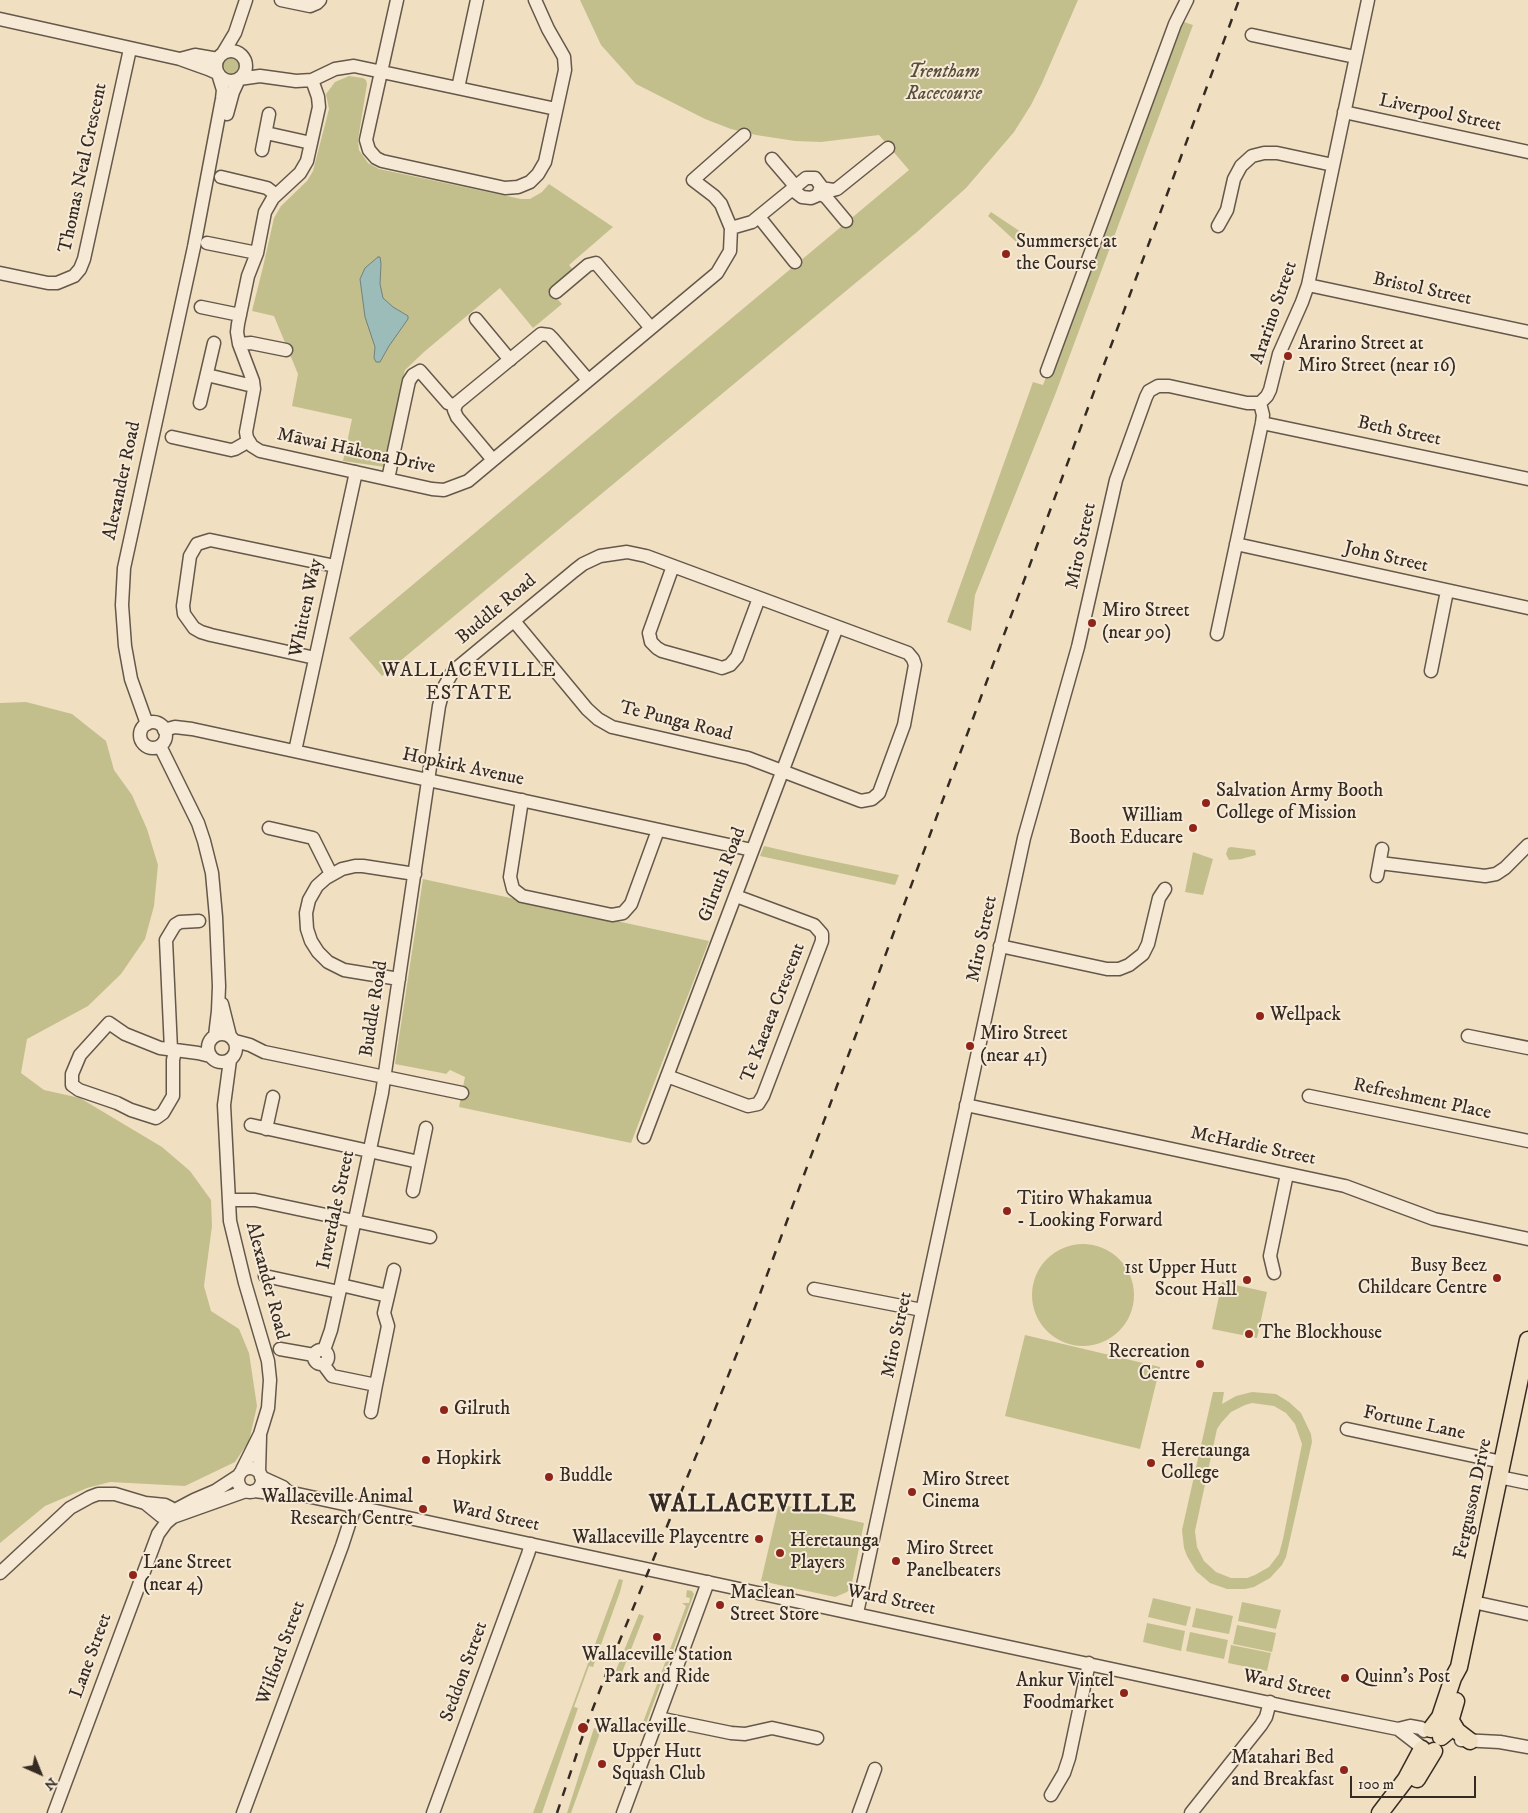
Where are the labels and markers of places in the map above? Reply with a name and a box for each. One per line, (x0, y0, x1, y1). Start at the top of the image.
place label: Summerset at the Course (1016, 232, 1117, 276)
marker: Summerset at the Course (1000, 248, 1012, 260)
place label: Ararino Street at Miro Street (near 16) (1298, 334, 1456, 378)
marker: Ararino Street at Miro Street (near 16) (1282, 350, 1294, 362)
place label: Miro Street (near 90) (1102, 601, 1190, 645)
marker: Miro Street (near 90) (1086, 617, 1098, 629)
place label: Salvation Army Booth College of Mission (1216, 781, 1383, 825)
marker: Salvation Army Booth College of Mission (1200, 797, 1212, 809)
place label: William Booth Educare (1069, 806, 1183, 850)
marker: William Booth Educare (1187, 822, 1199, 834)
place label: Wellpack (1270, 1005, 1341, 1027)
marker: Wellpack (1254, 1010, 1266, 1022)
place label: Miro Street (near 41) (980, 1024, 1068, 1068)
marker: Miro Street (near 41) (964, 1040, 976, 1052)
place label: Titiro Whakamua - Looking Forward (1017, 1189, 1163, 1233)
marker: Titiro Whakamua - Looking Forward (1001, 1205, 1013, 1217)
place label: Busy Beez Childcare Centre (1358, 1256, 1487, 1300)
place label: 1st Upper Hutt Scout Hall (1124, 1258, 1237, 1302)
marker: Busy Beez Childcare Centre (1491, 1272, 1503, 1284)
marker: 1st Upper Hutt Scout Hall (1241, 1274, 1253, 1286)
place label: The Blockhouse (1259, 1323, 1382, 1345)
marker: The Blockhouse (1243, 1328, 1255, 1340)
place label: Recreation Centre (1108, 1342, 1190, 1386)
marker: Recreation Centre (1194, 1358, 1206, 1370)
place label: Gilruth (454, 1399, 510, 1421)
marker: Gilruth (438, 1404, 450, 1416)
place label: Heretaunga College (1161, 1441, 1250, 1485)
place label: Hopkirk (436, 1449, 501, 1471)
marker: Hopkirk (420, 1454, 432, 1466)
marker: Heretaunga College (1145, 1457, 1157, 1469)
place label: Buddle (559, 1466, 613, 1488)
place label: Miro Street Cinema (922, 1470, 1010, 1514)
marker: Buddle (543, 1471, 555, 1483)
marker: Miro Street Cinema (906, 1486, 918, 1498)
place label: Wallaceville Animal Research Centre (262, 1487, 413, 1531)
marker: Wallaceville Animal Research Centre (417, 1503, 429, 1515)
place label: Wallaceville Playcentre (572, 1528, 749, 1550)
place label: Heretaunga Players (790, 1531, 879, 1575)
marker: Wallaceville Playcentre (753, 1533, 765, 1545)
place label: Miro Street Panelbeaters (906, 1539, 1001, 1583)
marker: Heretaunga Players (774, 1547, 786, 1559)
place label: Lane Street (near 4) (143, 1553, 232, 1597)
marker: Miro Street Panelbeaters (890, 1555, 902, 1567)
marker: Lane Street (near 4) (127, 1569, 139, 1581)
place label: Maclean Street Store (730, 1583, 819, 1627)
marker: Maclean Street Store (714, 1599, 726, 1611)
marker: Wallaceville Station Park and Ride (651, 1631, 663, 1643)
place label: Wallaceville Station Park and Ride (582, 1645, 732, 1689)
place label: Quinn's Post (1355, 1667, 1450, 1689)
place label: Ankur Vintel Foodmarket (1016, 1671, 1114, 1715)
marker: Quinn's Post (1339, 1672, 1351, 1684)
marker: Ankur Vintel Foodmarket (1118, 1687, 1130, 1699)
place label: Wallaceville (594, 1717, 686, 1739)
marker: Wallaceville (576, 1721, 590, 1735)
place label: Upper Hutt Squash Club (612, 1742, 705, 1786)
place label: Matahari Bed and Breakfast (1231, 1748, 1334, 1792)
marker: Upper Hutt Squash Club (596, 1758, 608, 1770)
marker: Matahari Bed and Breakfast (1338, 1764, 1350, 1776)

